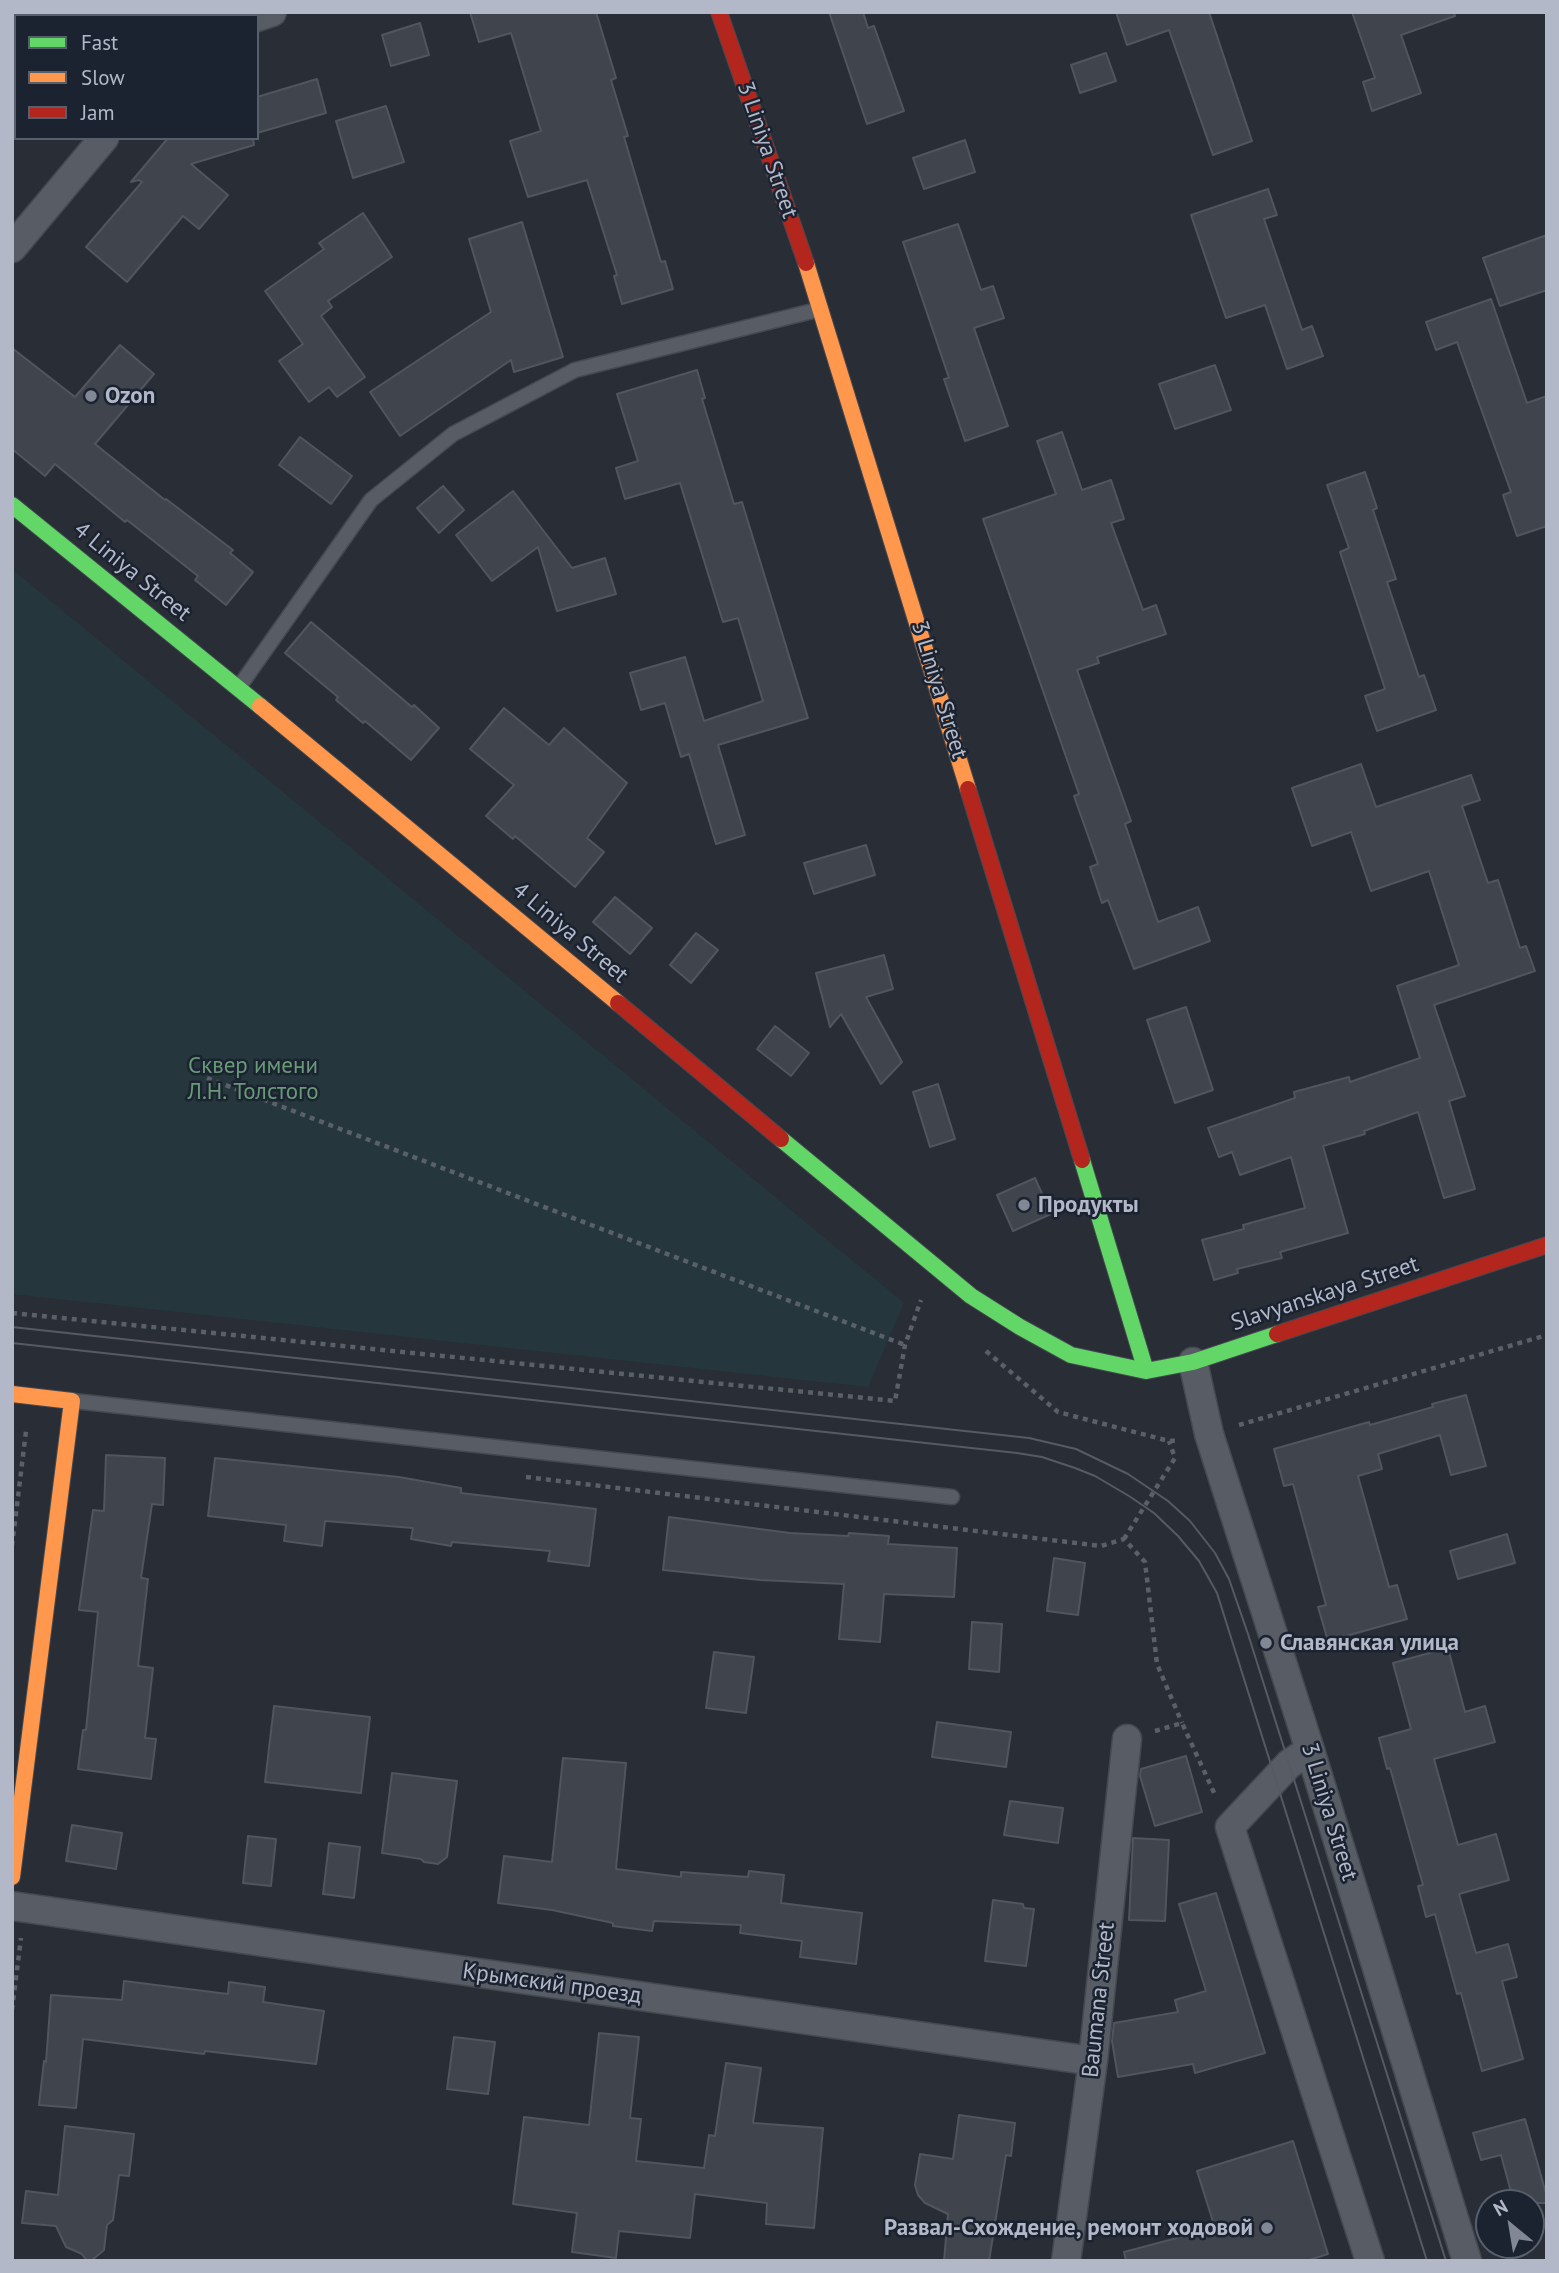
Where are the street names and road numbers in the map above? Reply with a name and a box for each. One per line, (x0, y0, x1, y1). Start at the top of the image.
street label: 3 Liniya Street (731, 78, 803, 222)
street label: 4 Liniya Street (68, 516, 196, 628)
street label: 3 Liniya Street (905, 618, 973, 762)
street label: 4 Liniya Street (507, 877, 633, 989)
street label: Slavyanskaya Street (1228, 1251, 1422, 1337)
street label: 3 Liniya Street (1295, 1740, 1363, 1884)
street label: Baumana Street (1077, 1921, 1121, 2079)
street label: Крымский проезд (461, 1958, 643, 2010)

